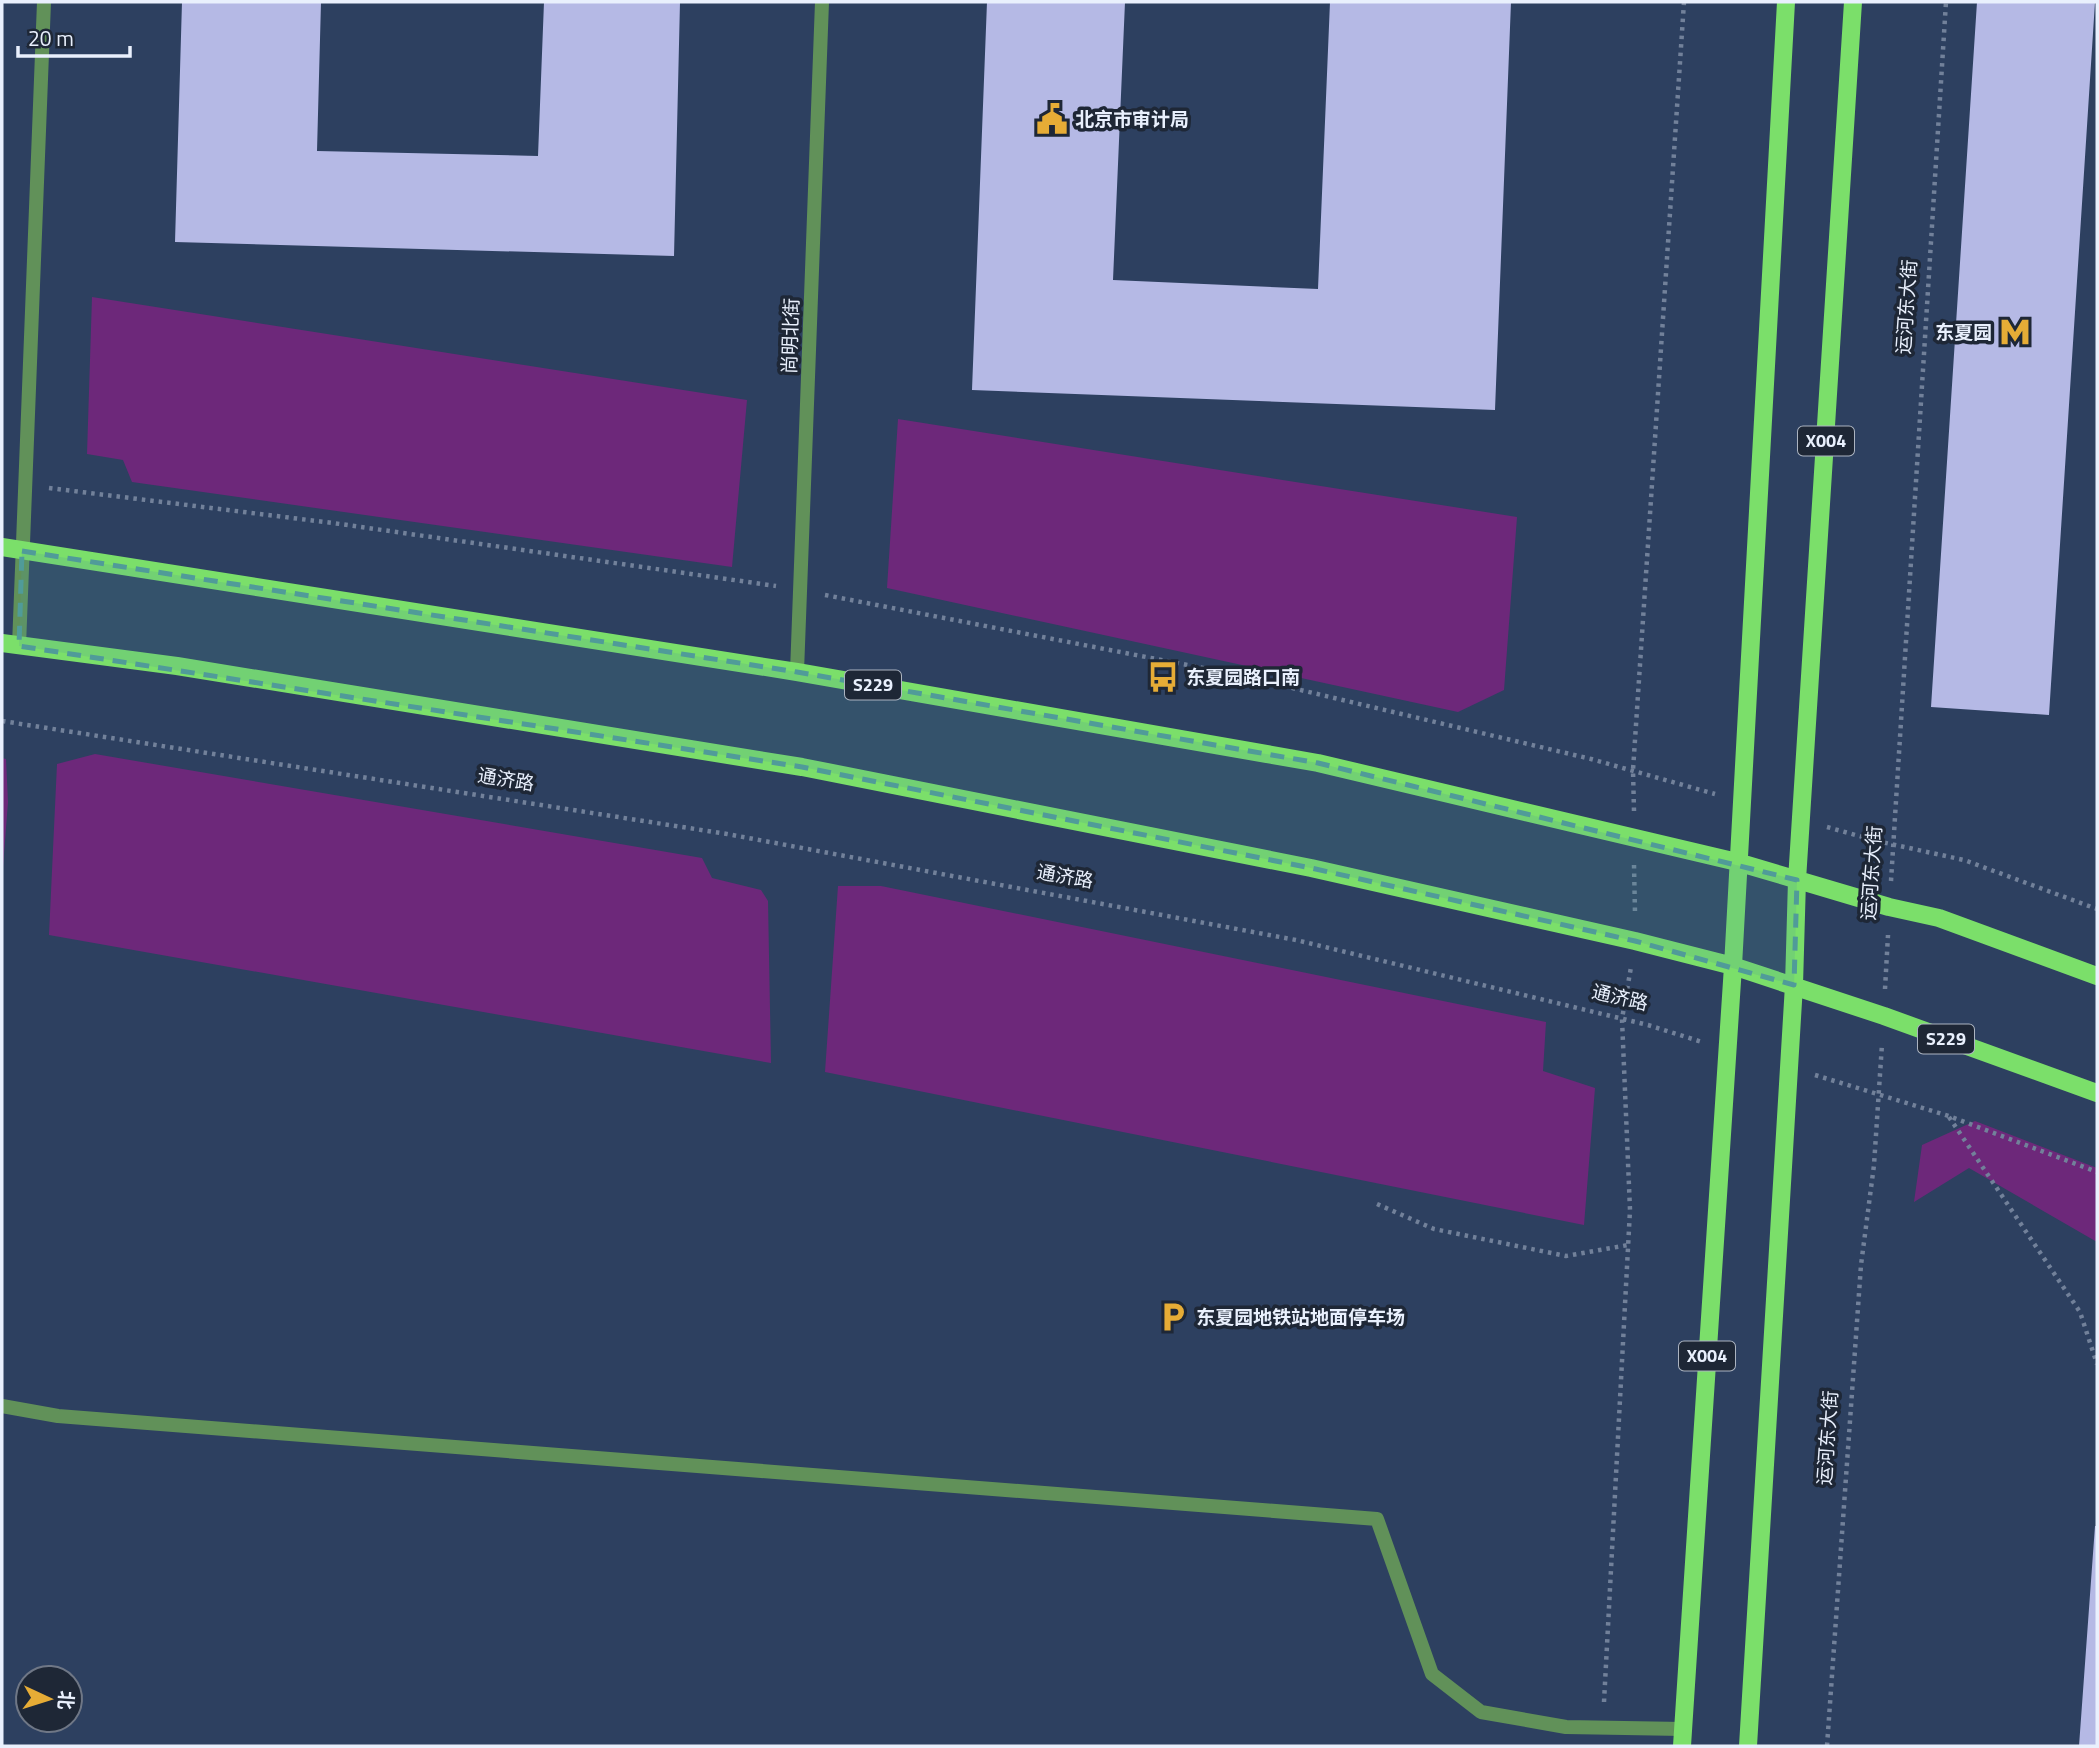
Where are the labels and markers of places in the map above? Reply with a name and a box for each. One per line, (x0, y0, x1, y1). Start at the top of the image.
public building icon: 北京市审计局 (1035, 102, 1069, 136)
place label: 北京市审计局 (1075, 104, 1189, 133)
metro station icon: 东夏园 (1998, 315, 2032, 349)
place label: 东夏园 (1935, 317, 1992, 346)
bus stop icon: 东夏园路口南 (1146, 660, 1180, 694)
place label: 东夏园路口南 (1186, 662, 1300, 691)
parking icon: 东夏园地铁站地面停车场 (1156, 1300, 1190, 1334)
place label: 东夏园地铁站地面停车场 (1196, 1302, 1405, 1331)

